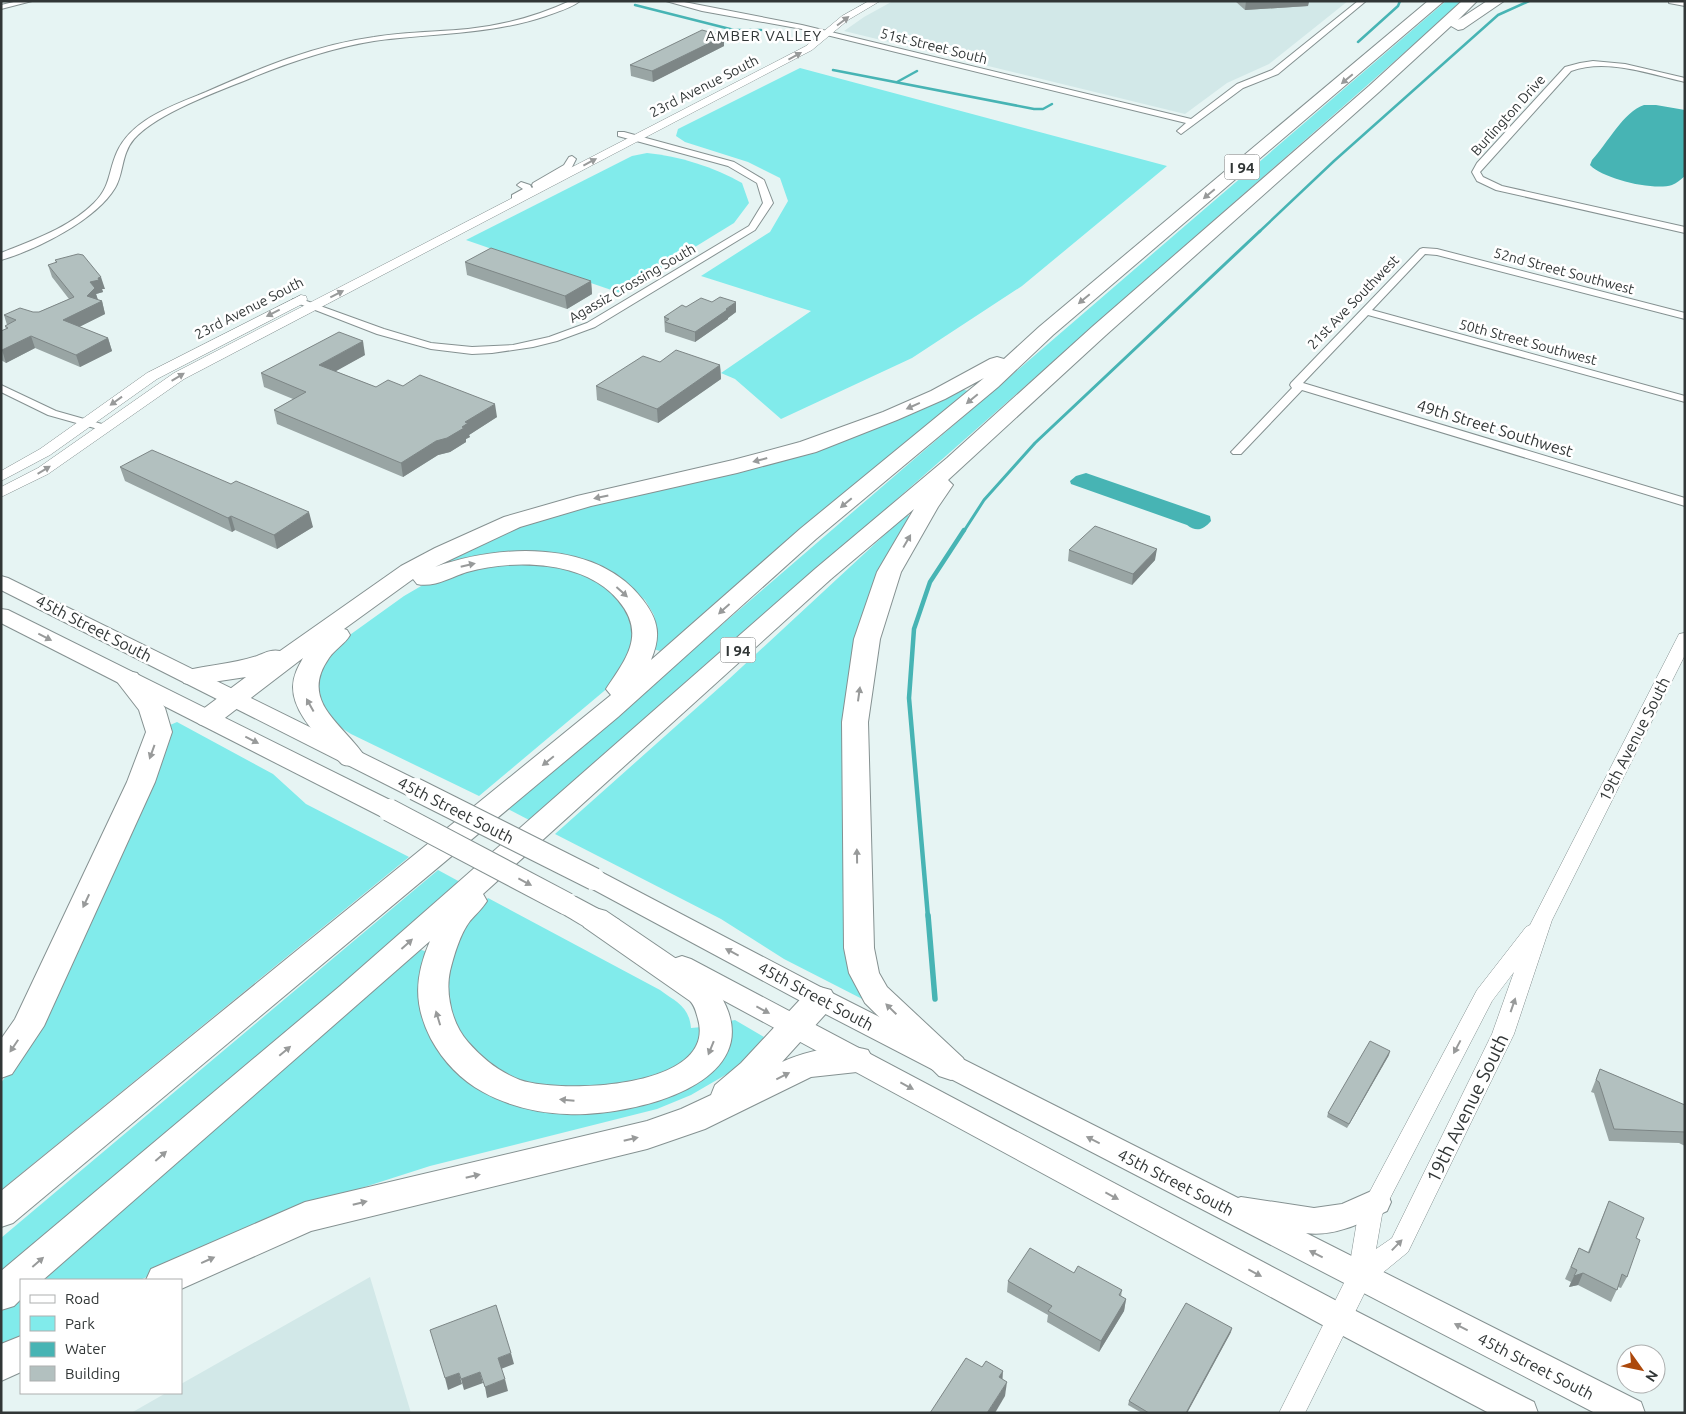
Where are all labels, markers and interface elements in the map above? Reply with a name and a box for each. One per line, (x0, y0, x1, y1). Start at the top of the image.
one-way arrow (836, 15, 849, 26)
street label: 51st Street South (879, 25, 989, 67)
district label: AMBER VALLEY (706, 27, 822, 44)
street label: 23rd Avenue South (647, 52, 761, 120)
one-way arrow (788, 52, 802, 60)
street label: Burlington Drive (1468, 71, 1548, 159)
one-way arrow (1340, 73, 1353, 84)
road number: I 94 (1224, 154, 1260, 180)
one-way arrow (582, 158, 597, 166)
one-way arrow (1203, 189, 1216, 200)
street label: Agassiz Crossing South (566, 240, 698, 326)
street label: 52nd Street Southwest (1492, 245, 1636, 298)
street label: 21st Ave Southwest (1304, 251, 1402, 352)
street label: 23rd Avenue South (192, 274, 306, 342)
one-way arrow (330, 290, 344, 298)
one-way arrow (1078, 293, 1091, 304)
one-way arrow (265, 309, 280, 317)
street label: 50th Street Southwest (1457, 316, 1599, 368)
one-way arrow (171, 373, 184, 382)
one-way arrow (965, 394, 978, 405)
one-way arrow (109, 396, 122, 406)
street label: 49th Street Southwest (1415, 396, 1576, 461)
one-way arrow (906, 403, 920, 411)
one-way arrow (752, 457, 767, 465)
one-way arrow (38, 465, 51, 474)
one-way arrow (594, 493, 609, 501)
one-way arrow (840, 497, 853, 508)
one-way arrow (903, 533, 911, 548)
one-way arrow (460, 560, 476, 568)
one-way arrow (615, 586, 628, 597)
street label: 45th Street South (33, 591, 155, 665)
one-way arrow (718, 603, 730, 615)
one-way arrow (37, 633, 52, 641)
road number: I 94 (720, 638, 756, 662)
street label: 19th Avenue South (1595, 674, 1673, 804)
one-way arrow (855, 686, 863, 702)
one-way arrow (306, 698, 314, 713)
one-way arrow (245, 736, 259, 744)
one-way arrow (148, 745, 156, 760)
one-way arrow (542, 756, 555, 767)
street label: 45th Street South (395, 773, 517, 847)
one-way arrow (853, 848, 861, 864)
one-way arrow (517, 878, 532, 886)
one-way arrow (82, 894, 90, 908)
one-way arrow (401, 938, 413, 950)
one-way arrow (724, 948, 739, 956)
street label: 45th Street South (755, 958, 877, 1034)
one-way arrow (1509, 997, 1517, 1012)
one-way arrow (885, 1003, 897, 1015)
one-way arrow (756, 1006, 771, 1014)
one-way arrow (434, 1010, 442, 1025)
street label: 19th Avenue South (1421, 1030, 1513, 1186)
one-way arrow (9, 1039, 19, 1053)
one-way arrow (1453, 1040, 1461, 1054)
one-way arrow (707, 1041, 715, 1056)
one-way arrow (278, 1045, 291, 1056)
one-way arrow (776, 1072, 791, 1080)
one-way arrow (901, 1081, 914, 1090)
one-way arrow (558, 1096, 574, 1104)
one-way arrow (623, 1135, 638, 1143)
one-way arrow (1086, 1136, 1101, 1144)
street label: 45th Street South (1115, 1145, 1237, 1219)
one-way arrow (155, 1151, 168, 1162)
one-way arrow (465, 1172, 480, 1180)
one-way arrow (1105, 1192, 1119, 1200)
one-way arrow (352, 1199, 367, 1207)
one-way arrow (1391, 1239, 1403, 1251)
one-way arrow (1309, 1250, 1323, 1258)
one-way arrow (201, 1256, 215, 1264)
one-way arrow (32, 1257, 45, 1268)
one-way arrow (1248, 1269, 1262, 1277)
legend (20, 1279, 182, 1394)
text: Road (65, 1290, 100, 1307)
text: Park (65, 1315, 95, 1332)
one-way arrow (1454, 1323, 1468, 1331)
street label: 45th Street South (1475, 1329, 1597, 1403)
text: Water (65, 1340, 106, 1357)
north arrow (1616, 1344, 1666, 1394)
text: Building (65, 1365, 120, 1382)
text: N (1642, 1367, 1661, 1385)

